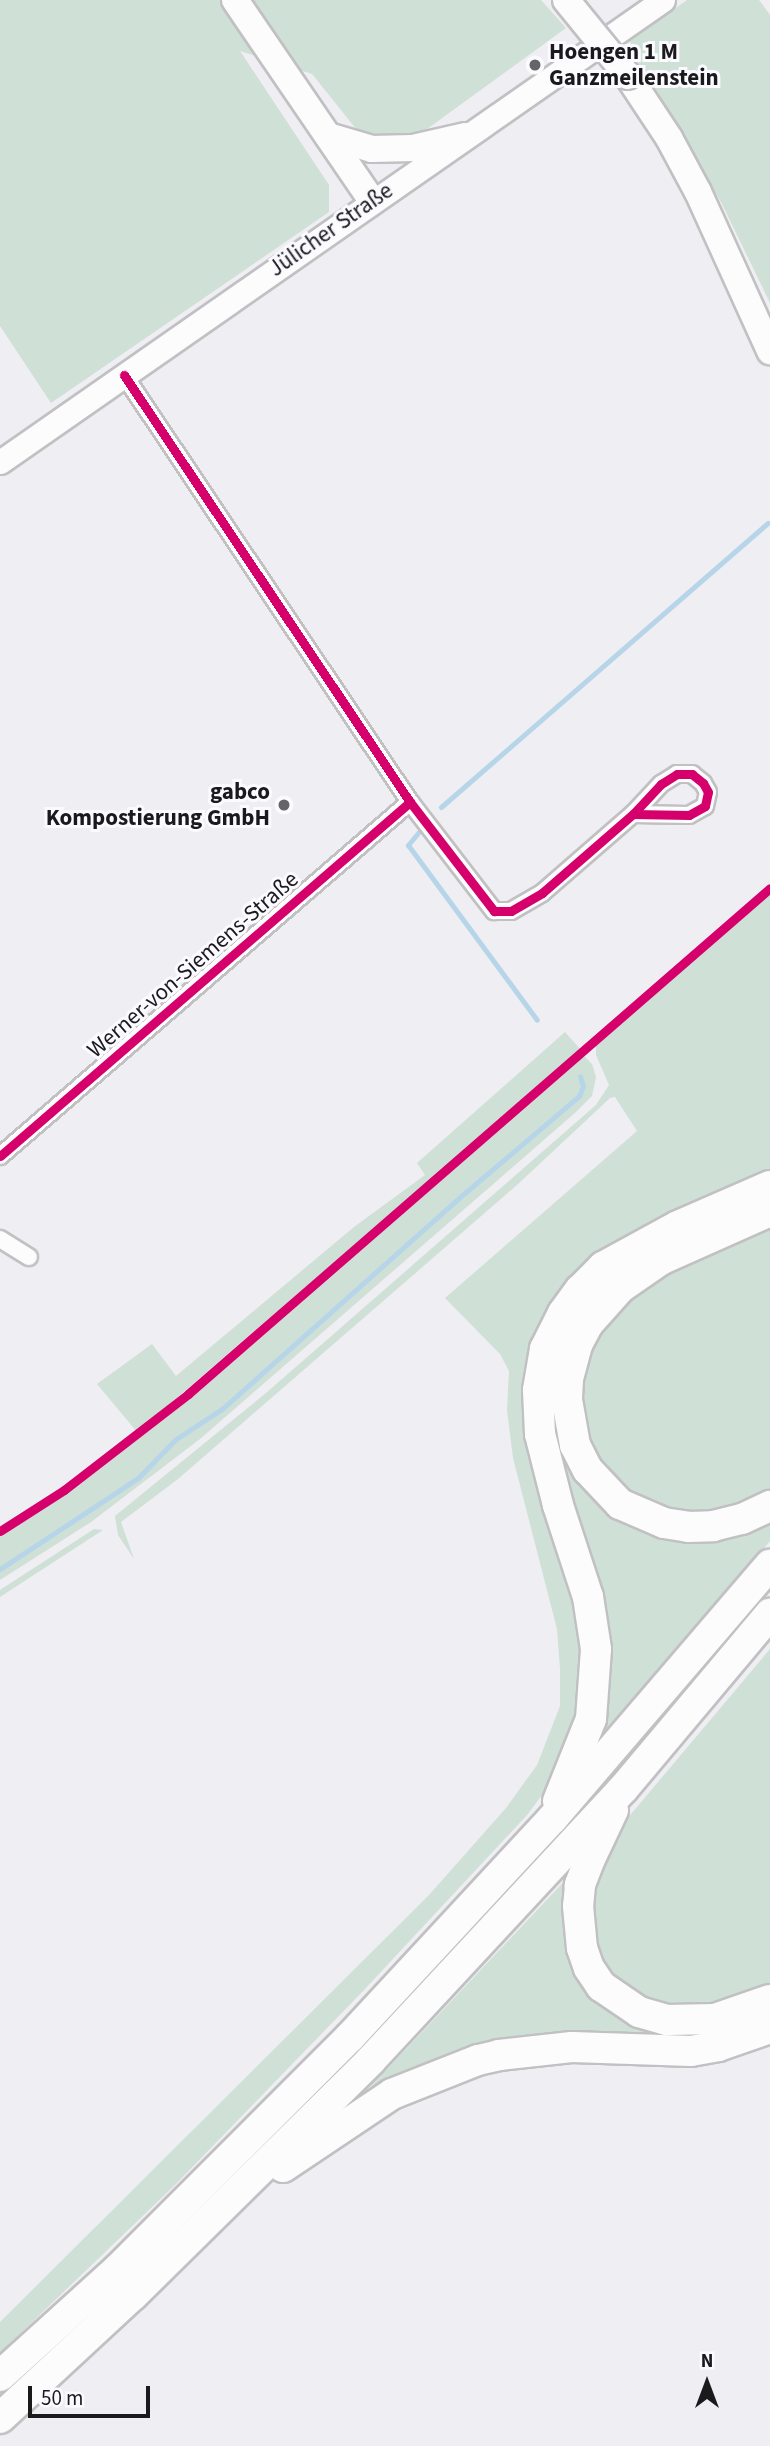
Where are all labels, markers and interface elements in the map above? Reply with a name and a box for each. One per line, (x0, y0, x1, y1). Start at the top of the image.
place label: Hoengen 1 M Ganzmeilenstein (549, 38, 719, 92)
marker: Hoengen 1 M Ganzmeilenstein (527, 57, 543, 73)
street label: Jülicher Straße (264, 177, 398, 283)
place label: gabco Kompostierung GmbH (46, 778, 270, 832)
marker: gabco Kompostierung GmbH (276, 797, 292, 813)
street label: Werner-von-Siemens-Straße (82, 866, 304, 1064)
north arrow (672, 2348, 742, 2418)
text: N (701, 2348, 713, 2375)
scale bar (32, 2372, 154, 2416)
text: 50 m (41, 2383, 83, 2413)

